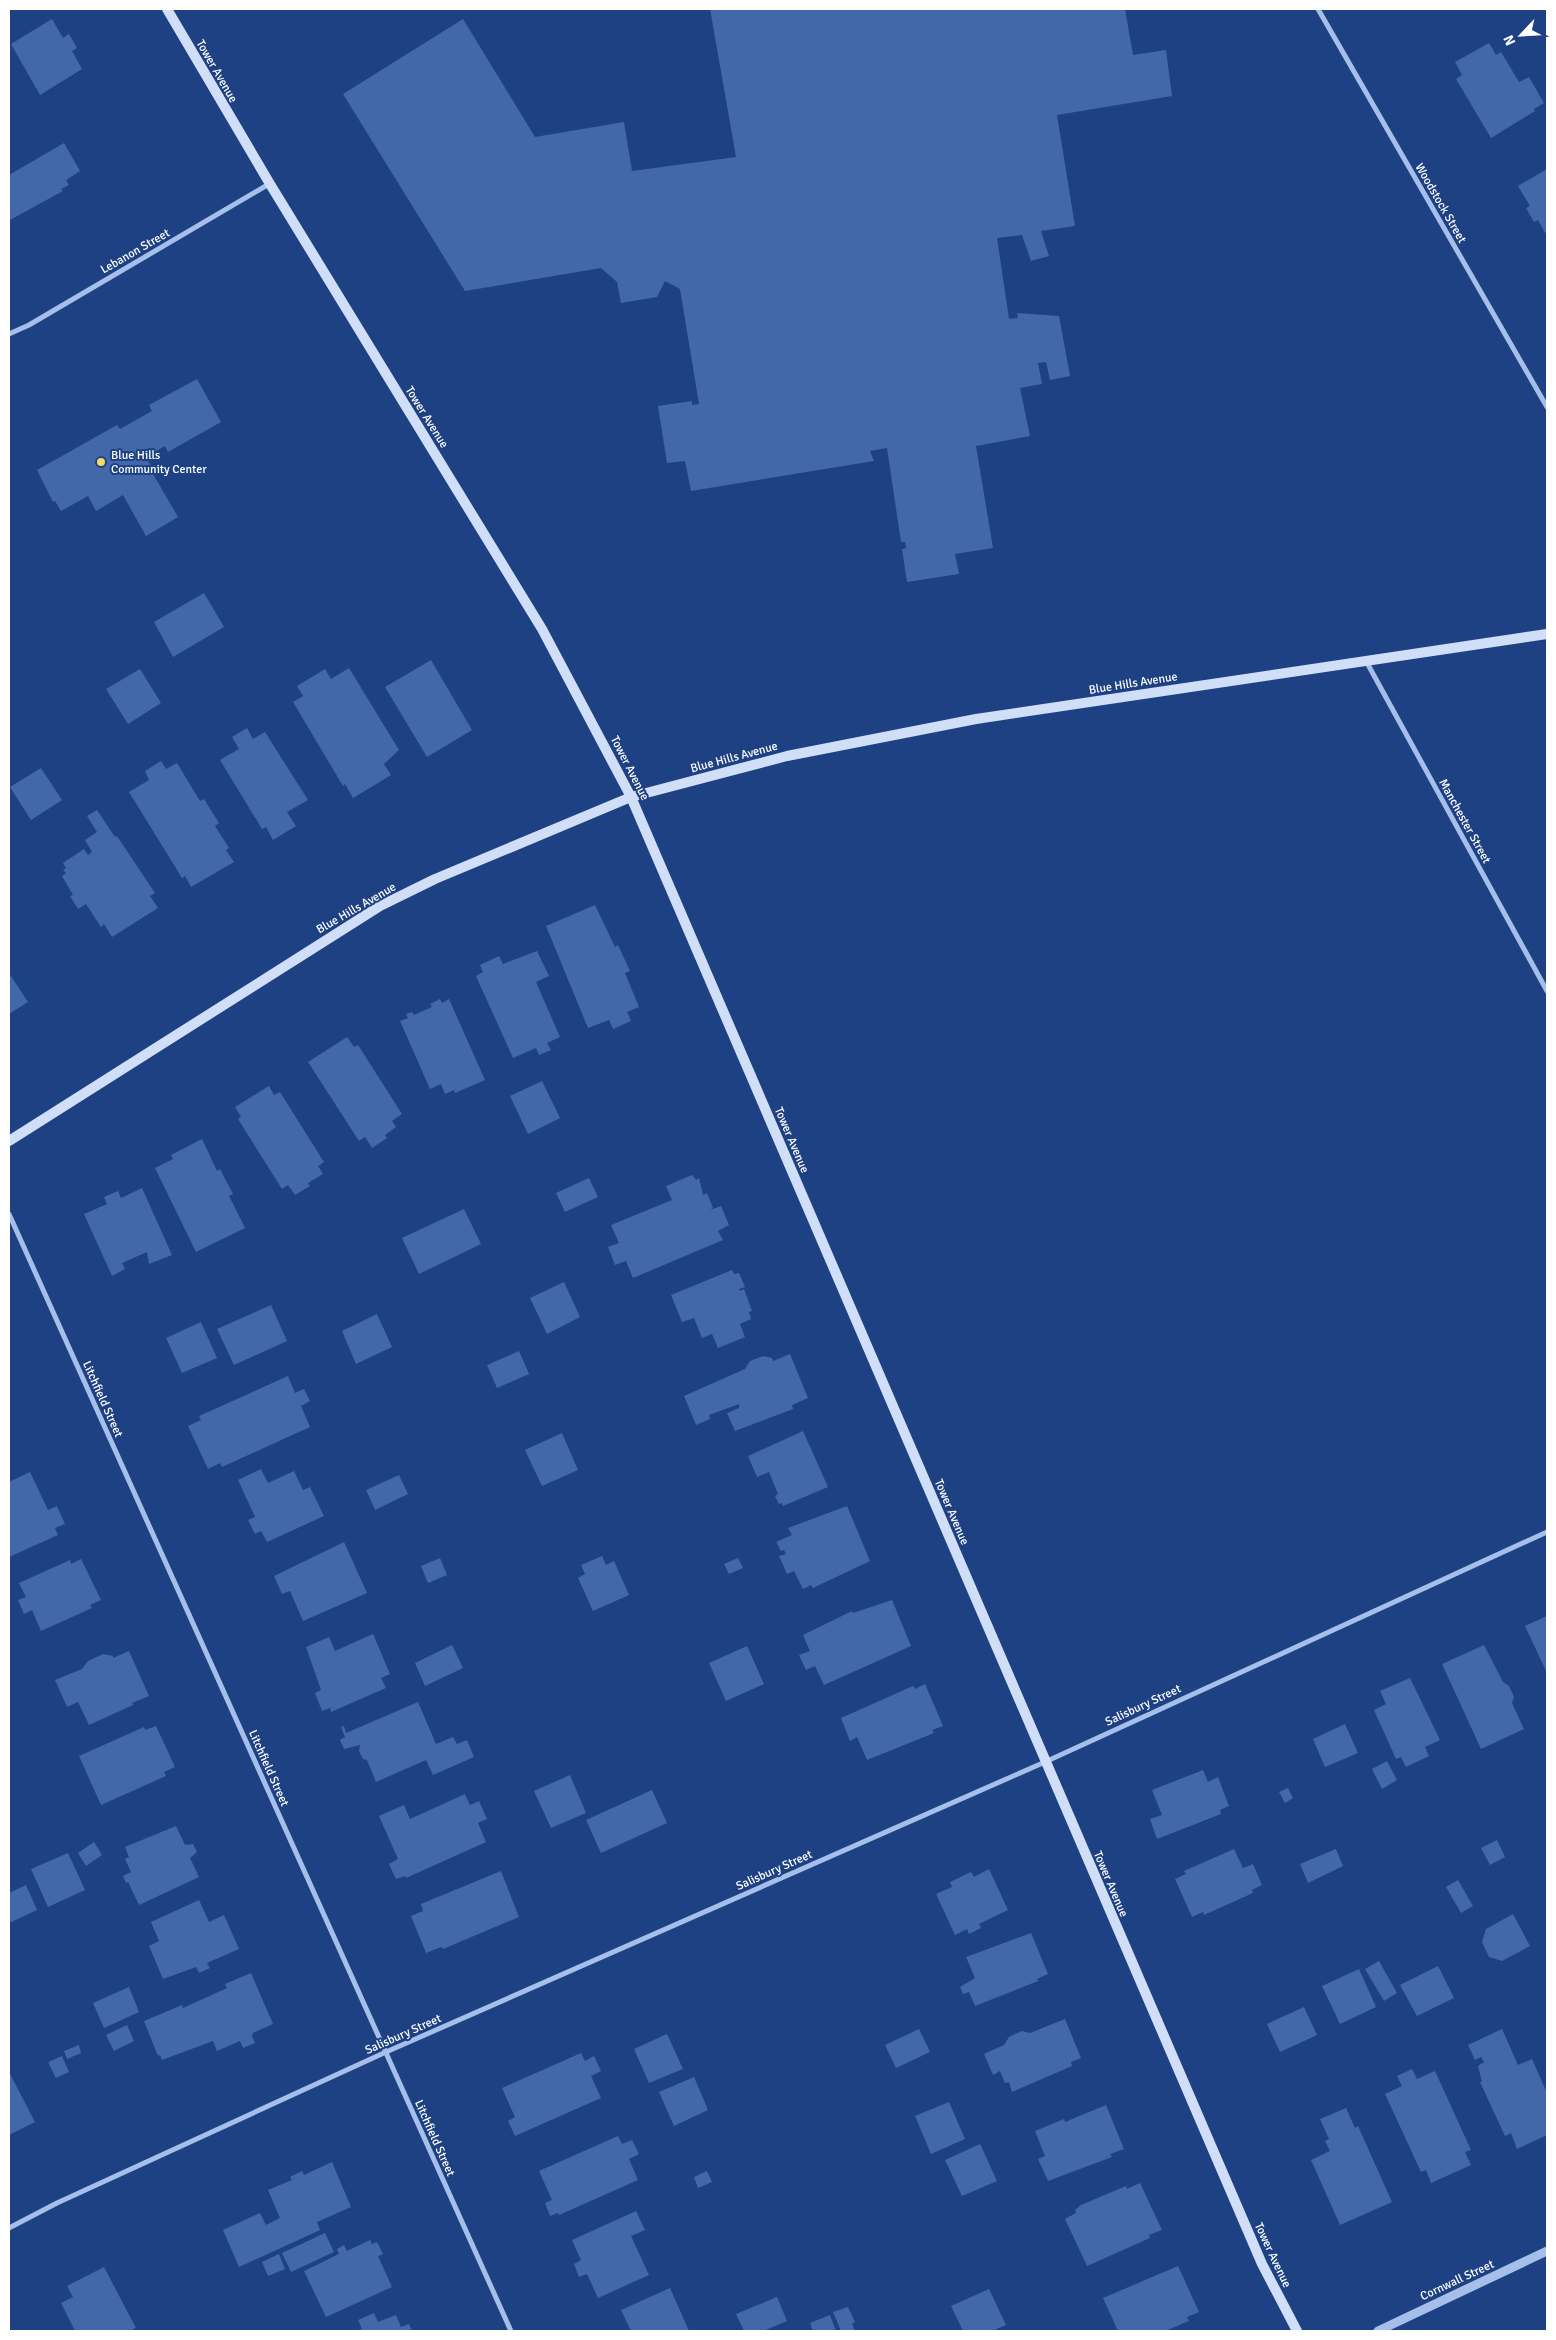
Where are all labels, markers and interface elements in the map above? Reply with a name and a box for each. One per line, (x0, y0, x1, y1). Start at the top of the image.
north arrow (1496, 10, 1546, 60)
text: N (1500, 32, 1519, 48)
street label: Tower Avenue (193, 37, 241, 105)
street label: Woodstock Street (1412, 161, 1469, 246)
street label: Lebanon Street (98, 226, 173, 277)
street label: Tower Avenue (402, 384, 452, 451)
place label: Blue Hills Community Center (111, 448, 207, 477)
marker: Blue Hills Community Center (95, 456, 107, 468)
street label: Blue Hills Avenue (1088, 669, 1178, 698)
street label: Tower Avenue (607, 734, 652, 803)
street label: Blue Hills Avenue (689, 739, 779, 776)
street label: Manchester Street (1435, 776, 1494, 866)
street label: Blue Hills Avenue (314, 880, 399, 937)
street label: Tower Avenue (771, 1105, 812, 1175)
street label: Litchfield Street (79, 1359, 126, 1440)
street label: Tower Avenue (931, 1477, 972, 1547)
street label: Salisbury Street (1103, 1681, 1183, 1730)
street label: Litchfield Street (245, 1728, 292, 1809)
street label: Salisbury Street (734, 1847, 815, 1894)
street label: Tower Avenue (1090, 1849, 1131, 1919)
street label: Salisbury Street (363, 2011, 444, 2058)
street label: Litchfield Street (411, 2098, 458, 2179)
street label: Tower Avenue (1251, 2220, 1294, 2290)
street label: Cornwall Street (1418, 2257, 1496, 2304)

